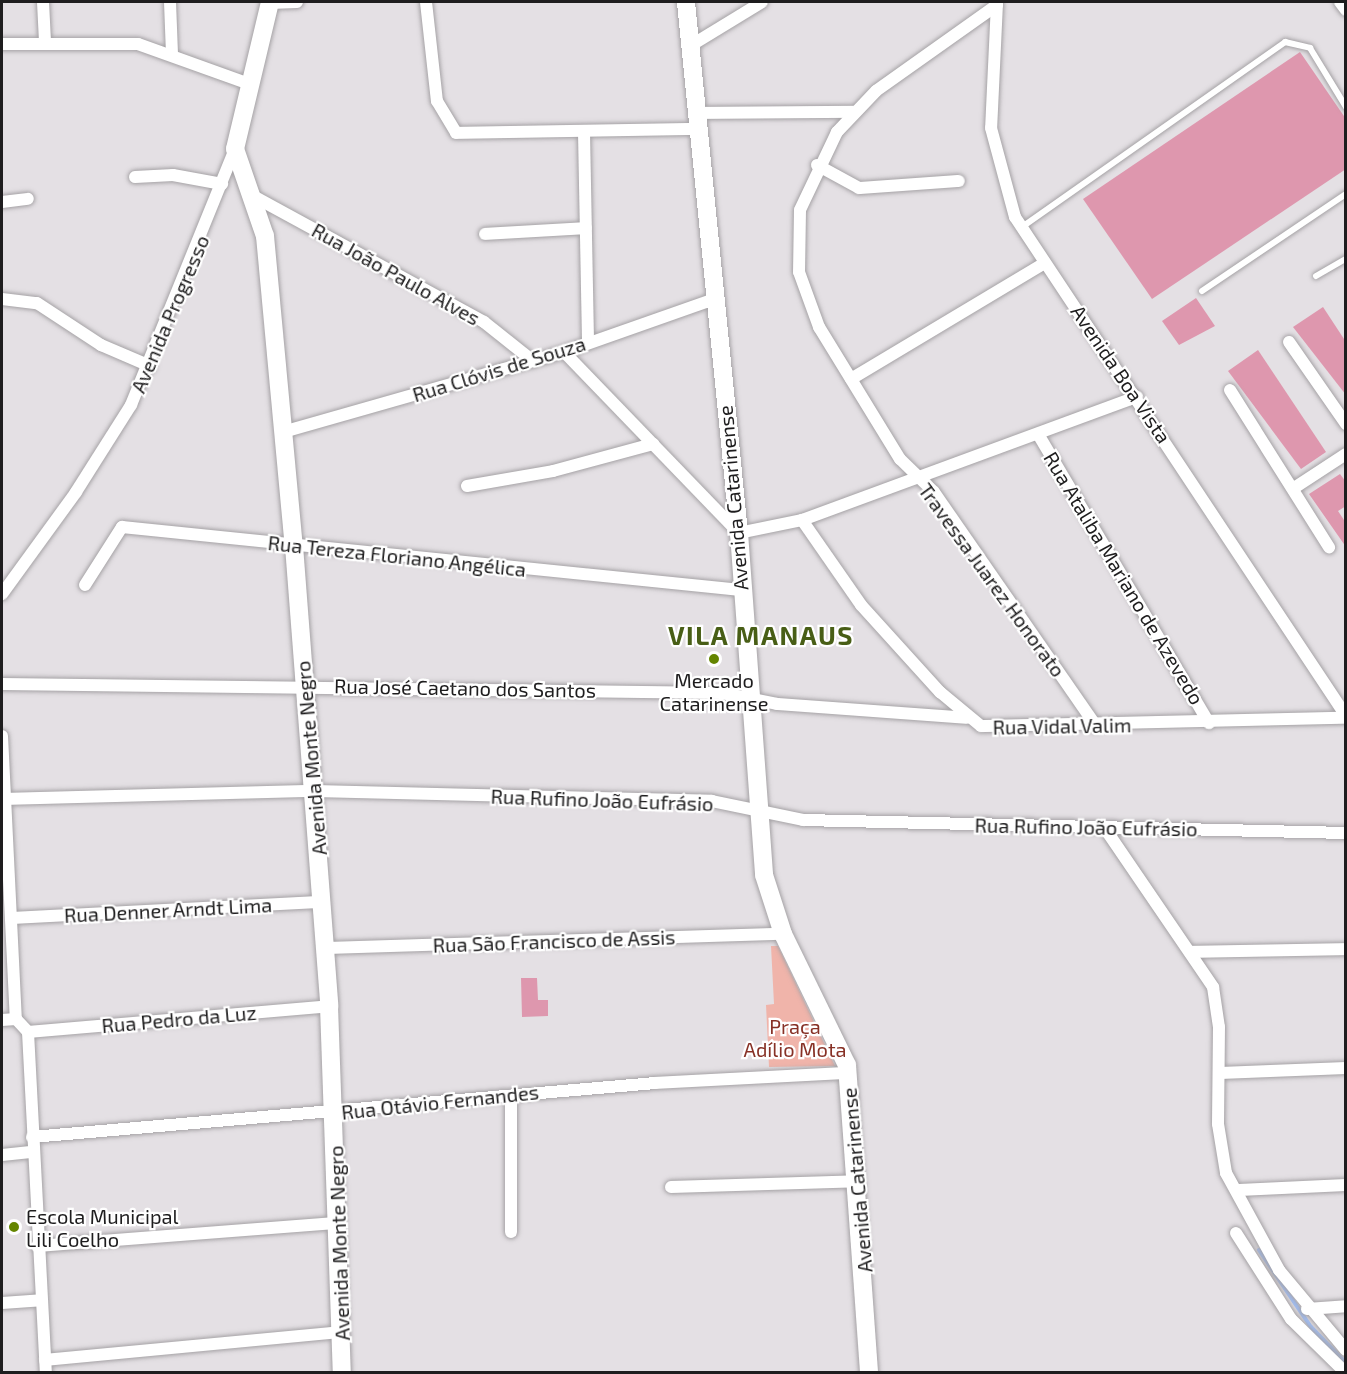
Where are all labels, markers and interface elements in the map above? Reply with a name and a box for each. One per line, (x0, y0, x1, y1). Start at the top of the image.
street label: Rua João Paulo Alves (307, 218, 485, 330)
street label: Avenida Progresso (126, 232, 214, 396)
street label: Avenida Boa Vista (1066, 300, 1176, 448)
street label: Rua Clóvis de Souza (410, 331, 588, 407)
street label: Avenida Catarinense (713, 405, 753, 591)
street label: Rua Ataliba Mariano de Azevedo (1039, 447, 1209, 709)
street label: Travessa Juarez Honorato (914, 478, 1070, 682)
street label: Rua Tereza Floriano Angélica (266, 530, 528, 582)
district label: VILA MANAUS (668, 619, 854, 651)
marker: Mercado Catarinense (707, 652, 721, 666)
street label: Avenida Monte Negro (291, 660, 331, 856)
place label: Mercado Catarinense (660, 668, 768, 715)
street label: Rua José Caetano dos Santos (334, 674, 596, 702)
street label: Rua Vidal Valim (992, 713, 1132, 739)
street label: Rua Rufino João Eufrásio (490, 784, 714, 816)
street label: Rua Rufino João Eufrásio (974, 813, 1198, 841)
street label: Rua Denner Arndt Lima (63, 893, 273, 927)
street label: Rua São Francisco de Assis (432, 925, 676, 957)
street label: Rua Pedro da Luz (101, 1000, 257, 1038)
park label: Praça Adílio Mota (743, 1015, 847, 1062)
street label: Rua Otávio Fernandes (340, 1080, 540, 1124)
street label: Avenida Catarinense (837, 1087, 877, 1273)
street label: Avenida Monte Negro (324, 1145, 354, 1341)
place label: Escola Municipal Lili Coelho (26, 1204, 178, 1251)
marker: Escola Municipal Lili Coelho (7, 1220, 21, 1234)

